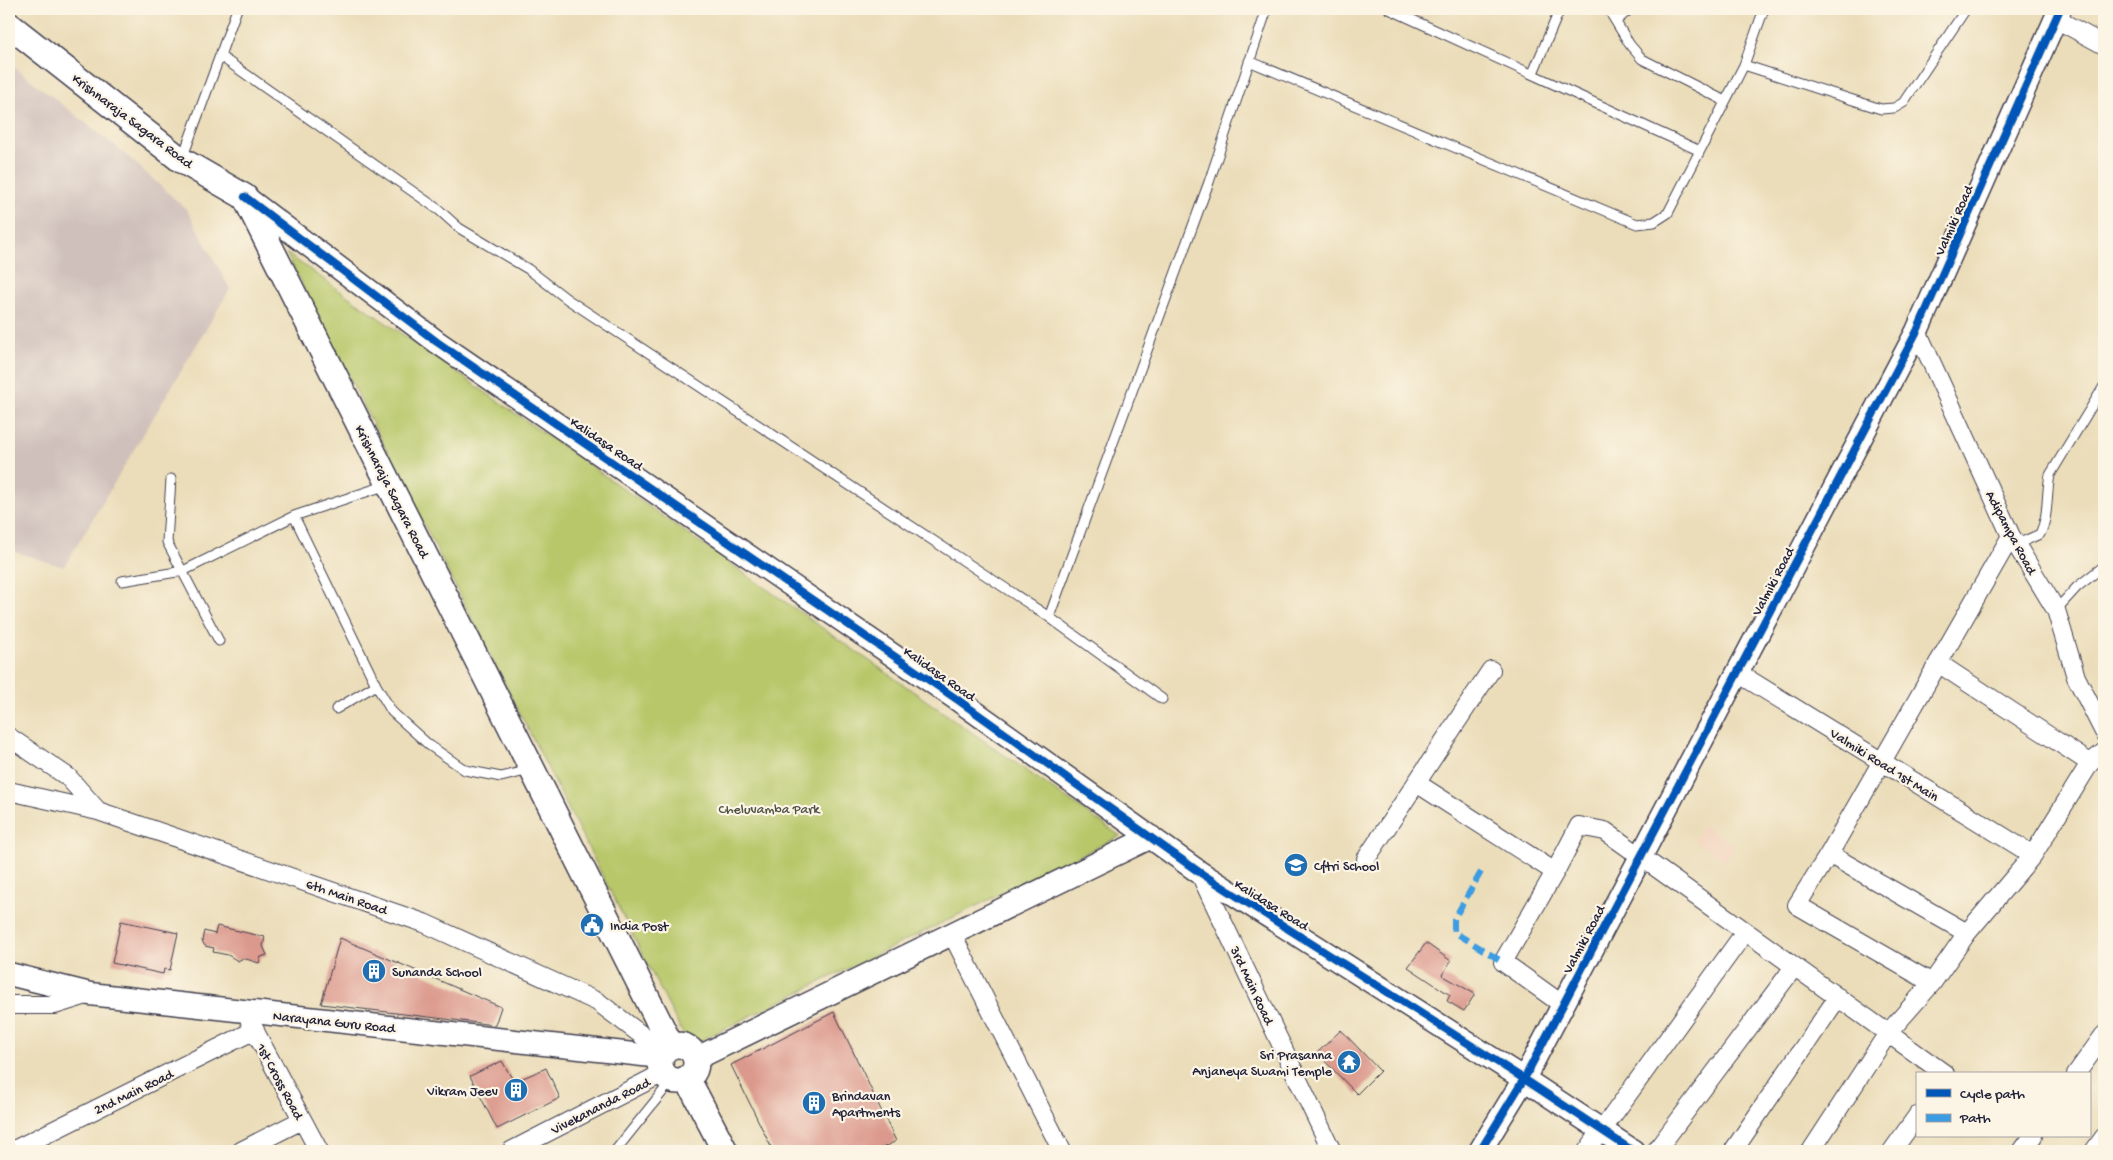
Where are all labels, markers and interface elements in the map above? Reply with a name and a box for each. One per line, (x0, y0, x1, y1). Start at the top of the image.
street label: Krishnaraja Sagara Road (68, 71, 197, 174)
street label: Valmiki Road (1932, 182, 1979, 260)
street label: Kalidasa Road (566, 414, 647, 477)
street label: Krishnaraja Sagara Road (350, 423, 433, 563)
street label: Adipampa Road (1981, 488, 2040, 580)
street label: Valmiki Road (1749, 544, 1800, 620)
street label: Kalidasa Road (899, 644, 979, 707)
street label: Valmiki Road 1st Main (1825, 725, 1942, 807)
park label: Cheluvamba Park (718, 802, 821, 819)
school or university icon: Cftri School (1283, 852, 1309, 878)
place label: Cftri School (1314, 859, 1379, 876)
street label: 6th Main Road (303, 877, 391, 921)
street label: Kalidasa Road (1230, 877, 1312, 937)
street label: Valmiki Road (1560, 902, 1611, 978)
public building icon: India Post (579, 912, 605, 938)
place label: India Post (610, 919, 669, 936)
street label: 3rd Main Road (1225, 943, 1277, 1030)
building icon: Sunanda School (361, 958, 387, 984)
place label: Sunanda School (392, 965, 482, 982)
street label: Narayana Guru Road (272, 1009, 398, 1039)
street label: 1st Cross Road (251, 1040, 307, 1125)
place label: Sri Prasanna Anjaneya Swami Temple (1192, 1048, 1333, 1081)
temple icon: Sri Prasanna Anjaneya Swami Temple (1336, 1049, 1362, 1075)
street label: 2nd Main Road (92, 1066, 178, 1120)
legend (1916, 1072, 2090, 1138)
street label: Vivekananda Road (548, 1074, 655, 1140)
building icon: Vikram Jeev (503, 1077, 529, 1103)
place label: Vikram Jeev (426, 1084, 498, 1101)
text: Cycle path (1960, 1086, 2025, 1104)
place label: Brindavan Apartments (831, 1089, 901, 1122)
building icon: Brindavan Apartments (801, 1090, 827, 1116)
text: Path (1959, 1110, 1991, 1128)

